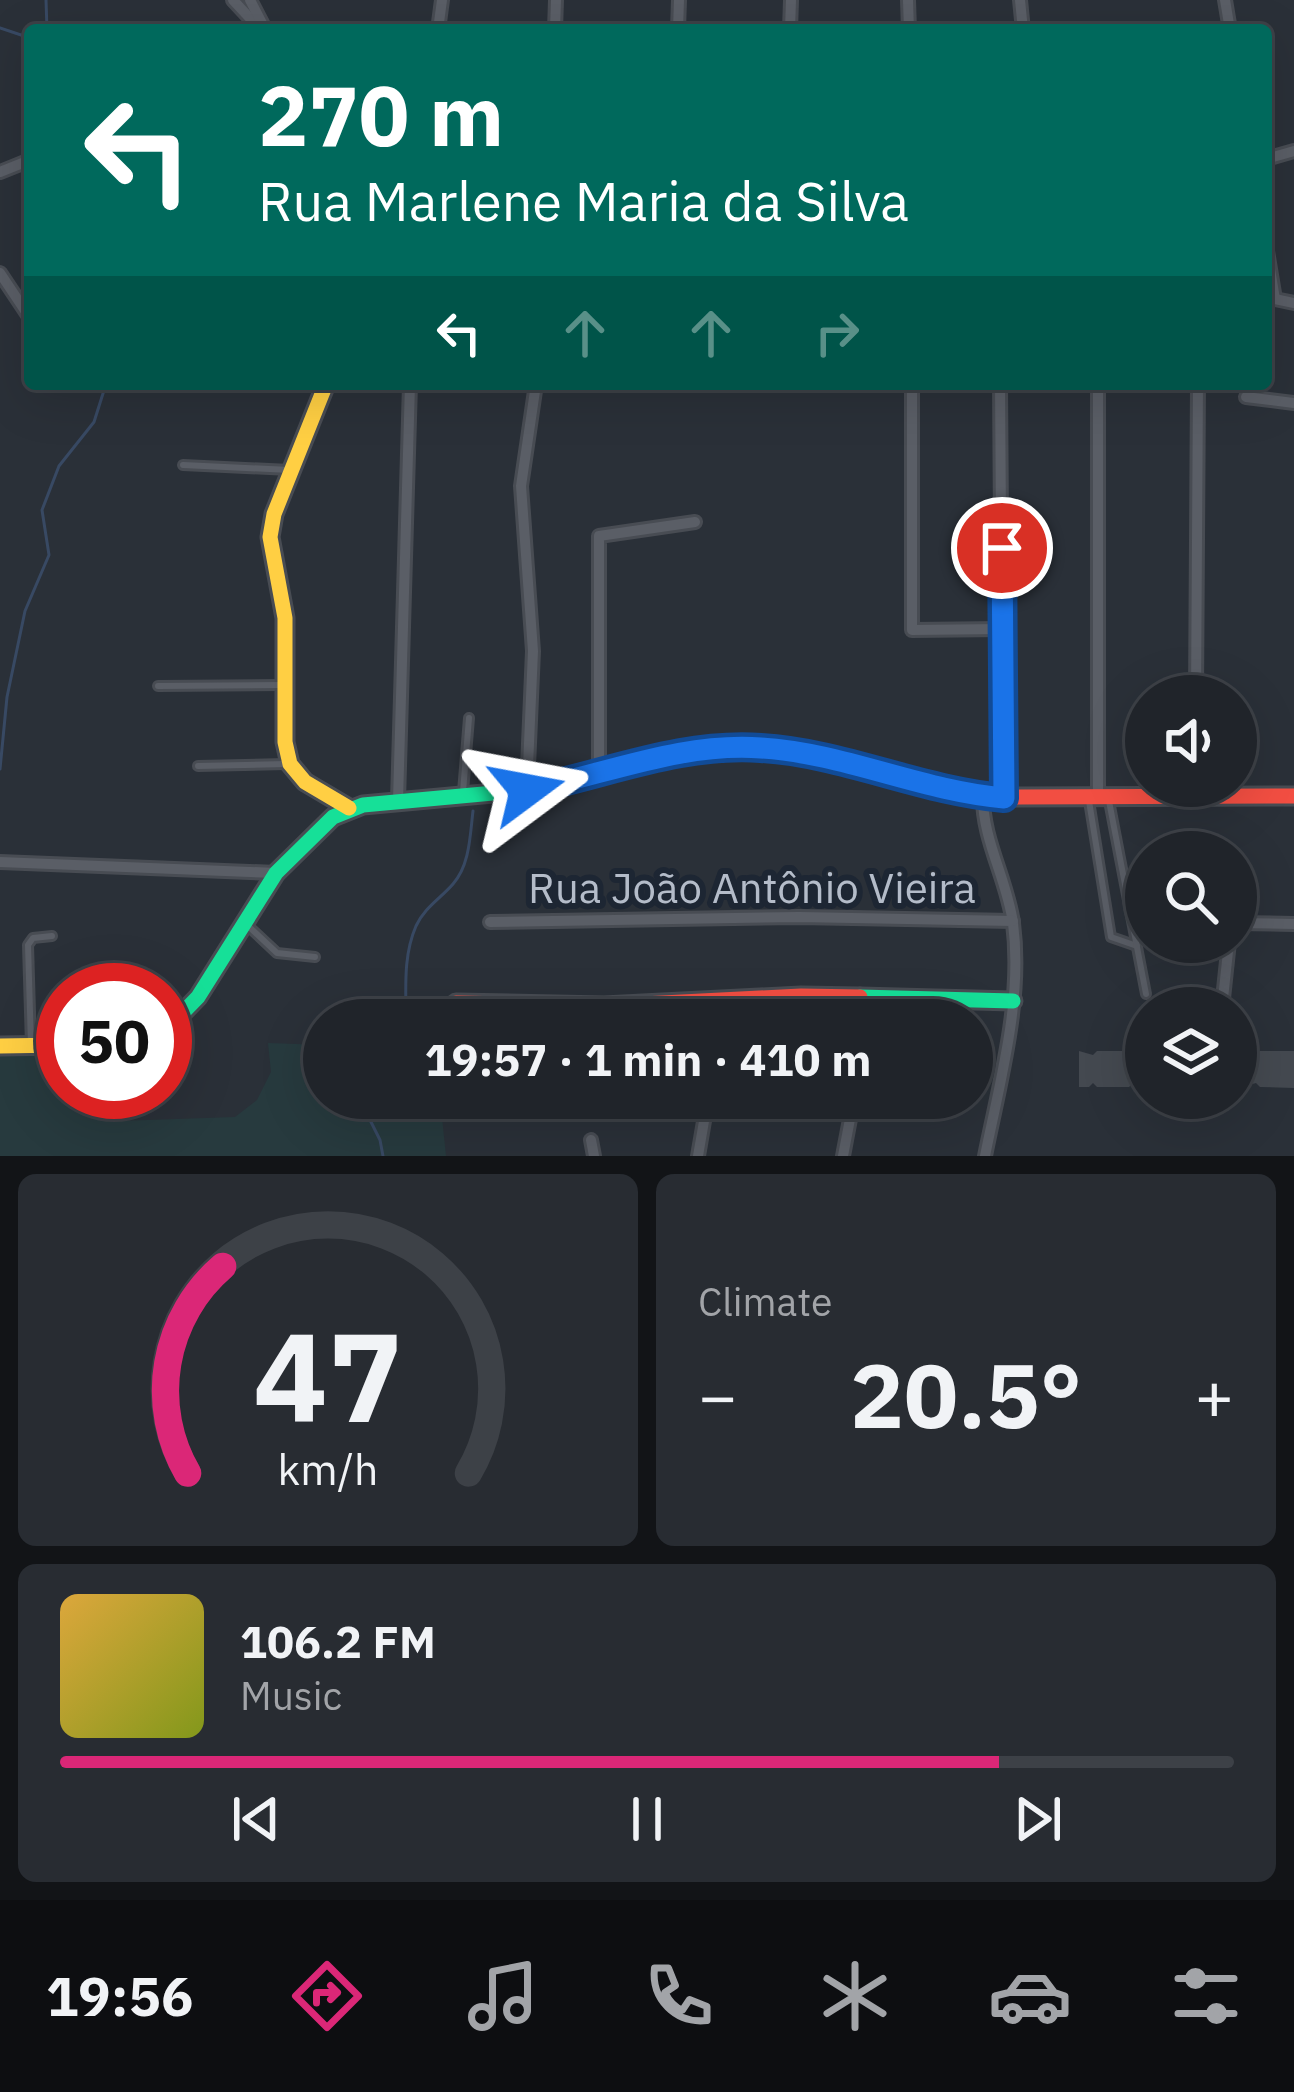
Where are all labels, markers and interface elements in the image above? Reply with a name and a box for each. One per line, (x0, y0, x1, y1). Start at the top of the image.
text: 270 m (258, 60, 504, 169)
icon: left (60, 72, 216, 228)
text: Rua Marlene Maria da Silva (258, 166, 909, 236)
icon: left (426, 300, 492, 366)
icon: ahead (552, 300, 618, 366)
icon: ahead (678, 300, 744, 366)
icon: right (804, 300, 870, 366)
pin (951, 497, 1053, 599)
icon: arrive (969, 515, 1035, 581)
map controls (1125, 675, 1257, 1119)
button: sound (1125, 675, 1257, 807)
position arrow (464, 727, 590, 853)
button: search (1125, 831, 1257, 963)
street label: Rua João Antônio Vieira (528, 860, 976, 915)
speed limit sign: 50 (36, 963, 192, 1119)
button: layers (1125, 987, 1257, 1119)
text: 19:57 · 1 min · 410 m (425, 1030, 871, 1088)
text: Climate (698, 1276, 832, 1327)
text: 47 (253, 1294, 403, 1456)
text: 20.5° (850, 1336, 1082, 1453)
text: − (698, 1352, 738, 1438)
text: + (1194, 1352, 1234, 1438)
text: km/h (278, 1441, 378, 1497)
text: 106.2 FM (240, 1612, 436, 1670)
text: Music (240, 1670, 342, 1721)
icon: previous (223, 1786, 289, 1852)
icon: pause (614, 1786, 680, 1852)
icon: next (1005, 1786, 1071, 1852)
icon: directions (285, 1954, 369, 2038)
icon: music (461, 1954, 545, 2038)
icon: phone (637, 1954, 721, 2038)
icon: climate (813, 1954, 897, 2038)
icon: car (988, 1954, 1072, 2038)
icon: filters (1164, 1954, 1248, 2038)
text: 19:56 (46, 1961, 193, 2031)

